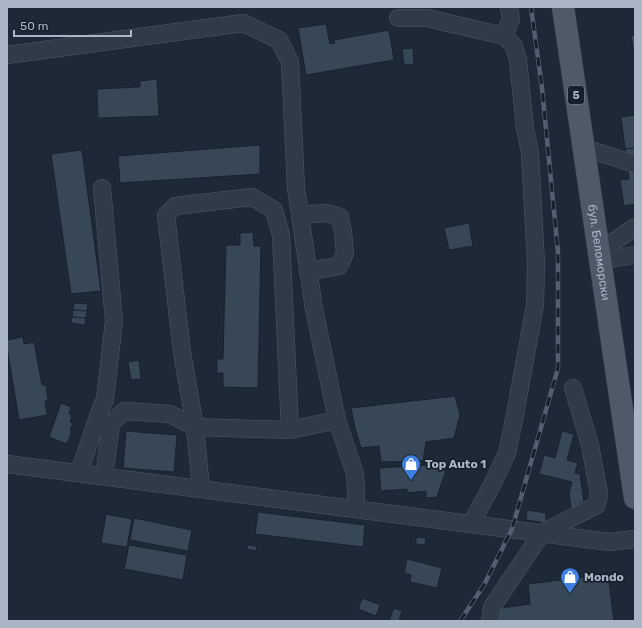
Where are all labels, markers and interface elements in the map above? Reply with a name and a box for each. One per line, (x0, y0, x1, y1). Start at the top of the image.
scale bar (14, 12, 131, 38)
text: 50 m (20, 19, 48, 33)
road number: 5 (568, 86, 584, 104)
street label: бул. Беломорски (585, 203, 613, 301)
shop icon: Top Auto 1 (400, 453, 422, 481)
place label: Top Auto 1 (425, 457, 486, 471)
shop icon: Mondo (559, 566, 581, 594)
place label: Mondo (584, 570, 624, 584)

